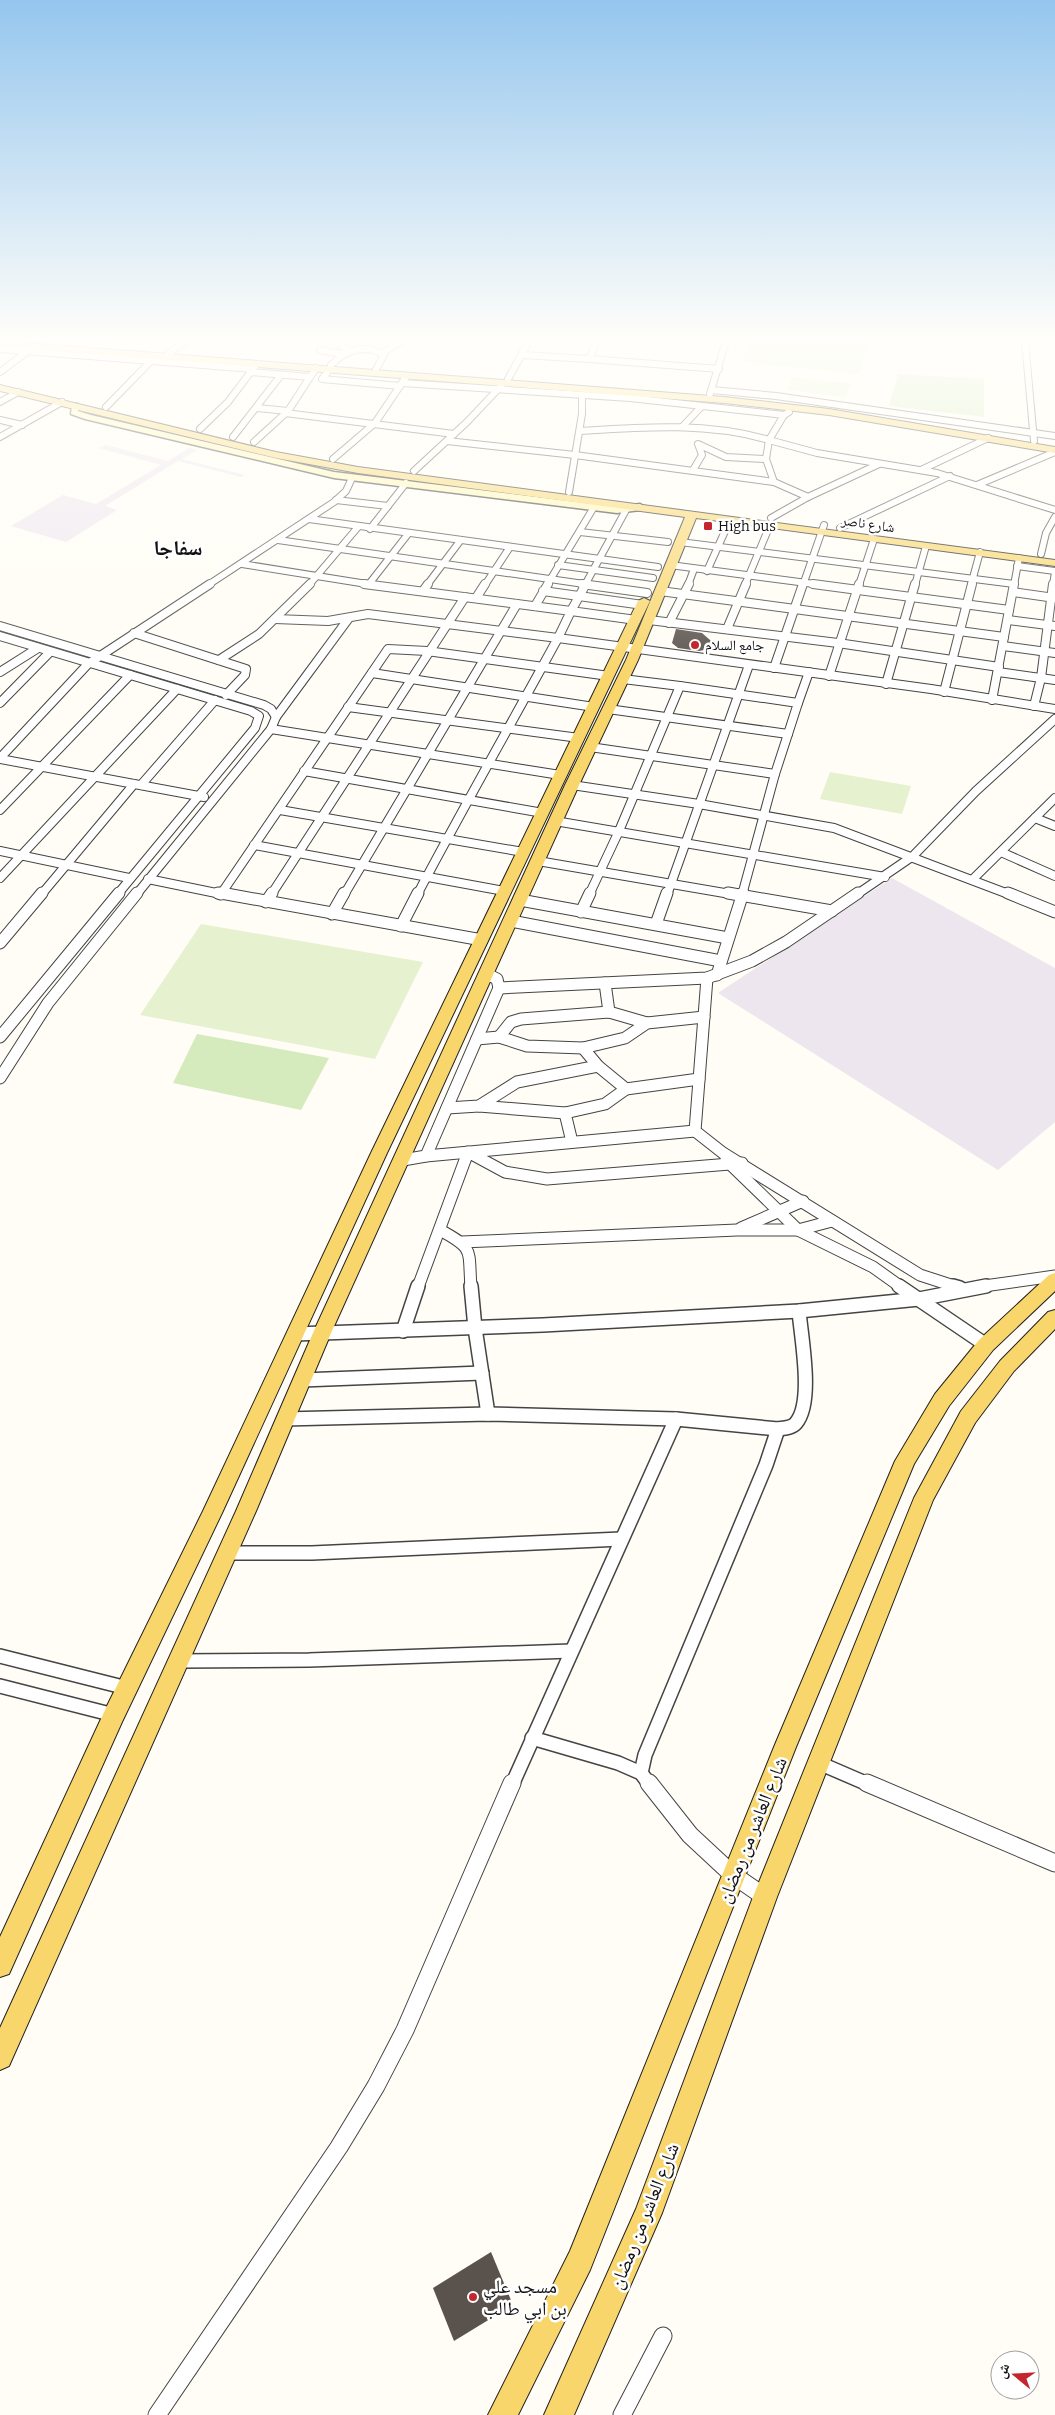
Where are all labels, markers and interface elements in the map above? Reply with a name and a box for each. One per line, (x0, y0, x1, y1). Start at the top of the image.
street label: شارع ناصر (839, 512, 896, 537)
place label: High bus (718, 518, 776, 535)
marker: High bus (702, 520, 714, 532)
district label: سفاجا (153, 535, 203, 561)
place label: جامع السلام (705, 637, 764, 655)
marker: جامع السلام (689, 639, 701, 651)
street label: شارع العاشر من رمضان (712, 1754, 792, 1906)
street label: شارع العاشر من رمضان (604, 2140, 684, 2292)
place label: مسجد علي بن ابي طالب (483, 2275, 567, 2323)
marker: مسجد علي بن ابي طالب (467, 2291, 479, 2303)
north arrow (990, 2350, 1040, 2400)
text: ش (993, 2361, 1014, 2381)

